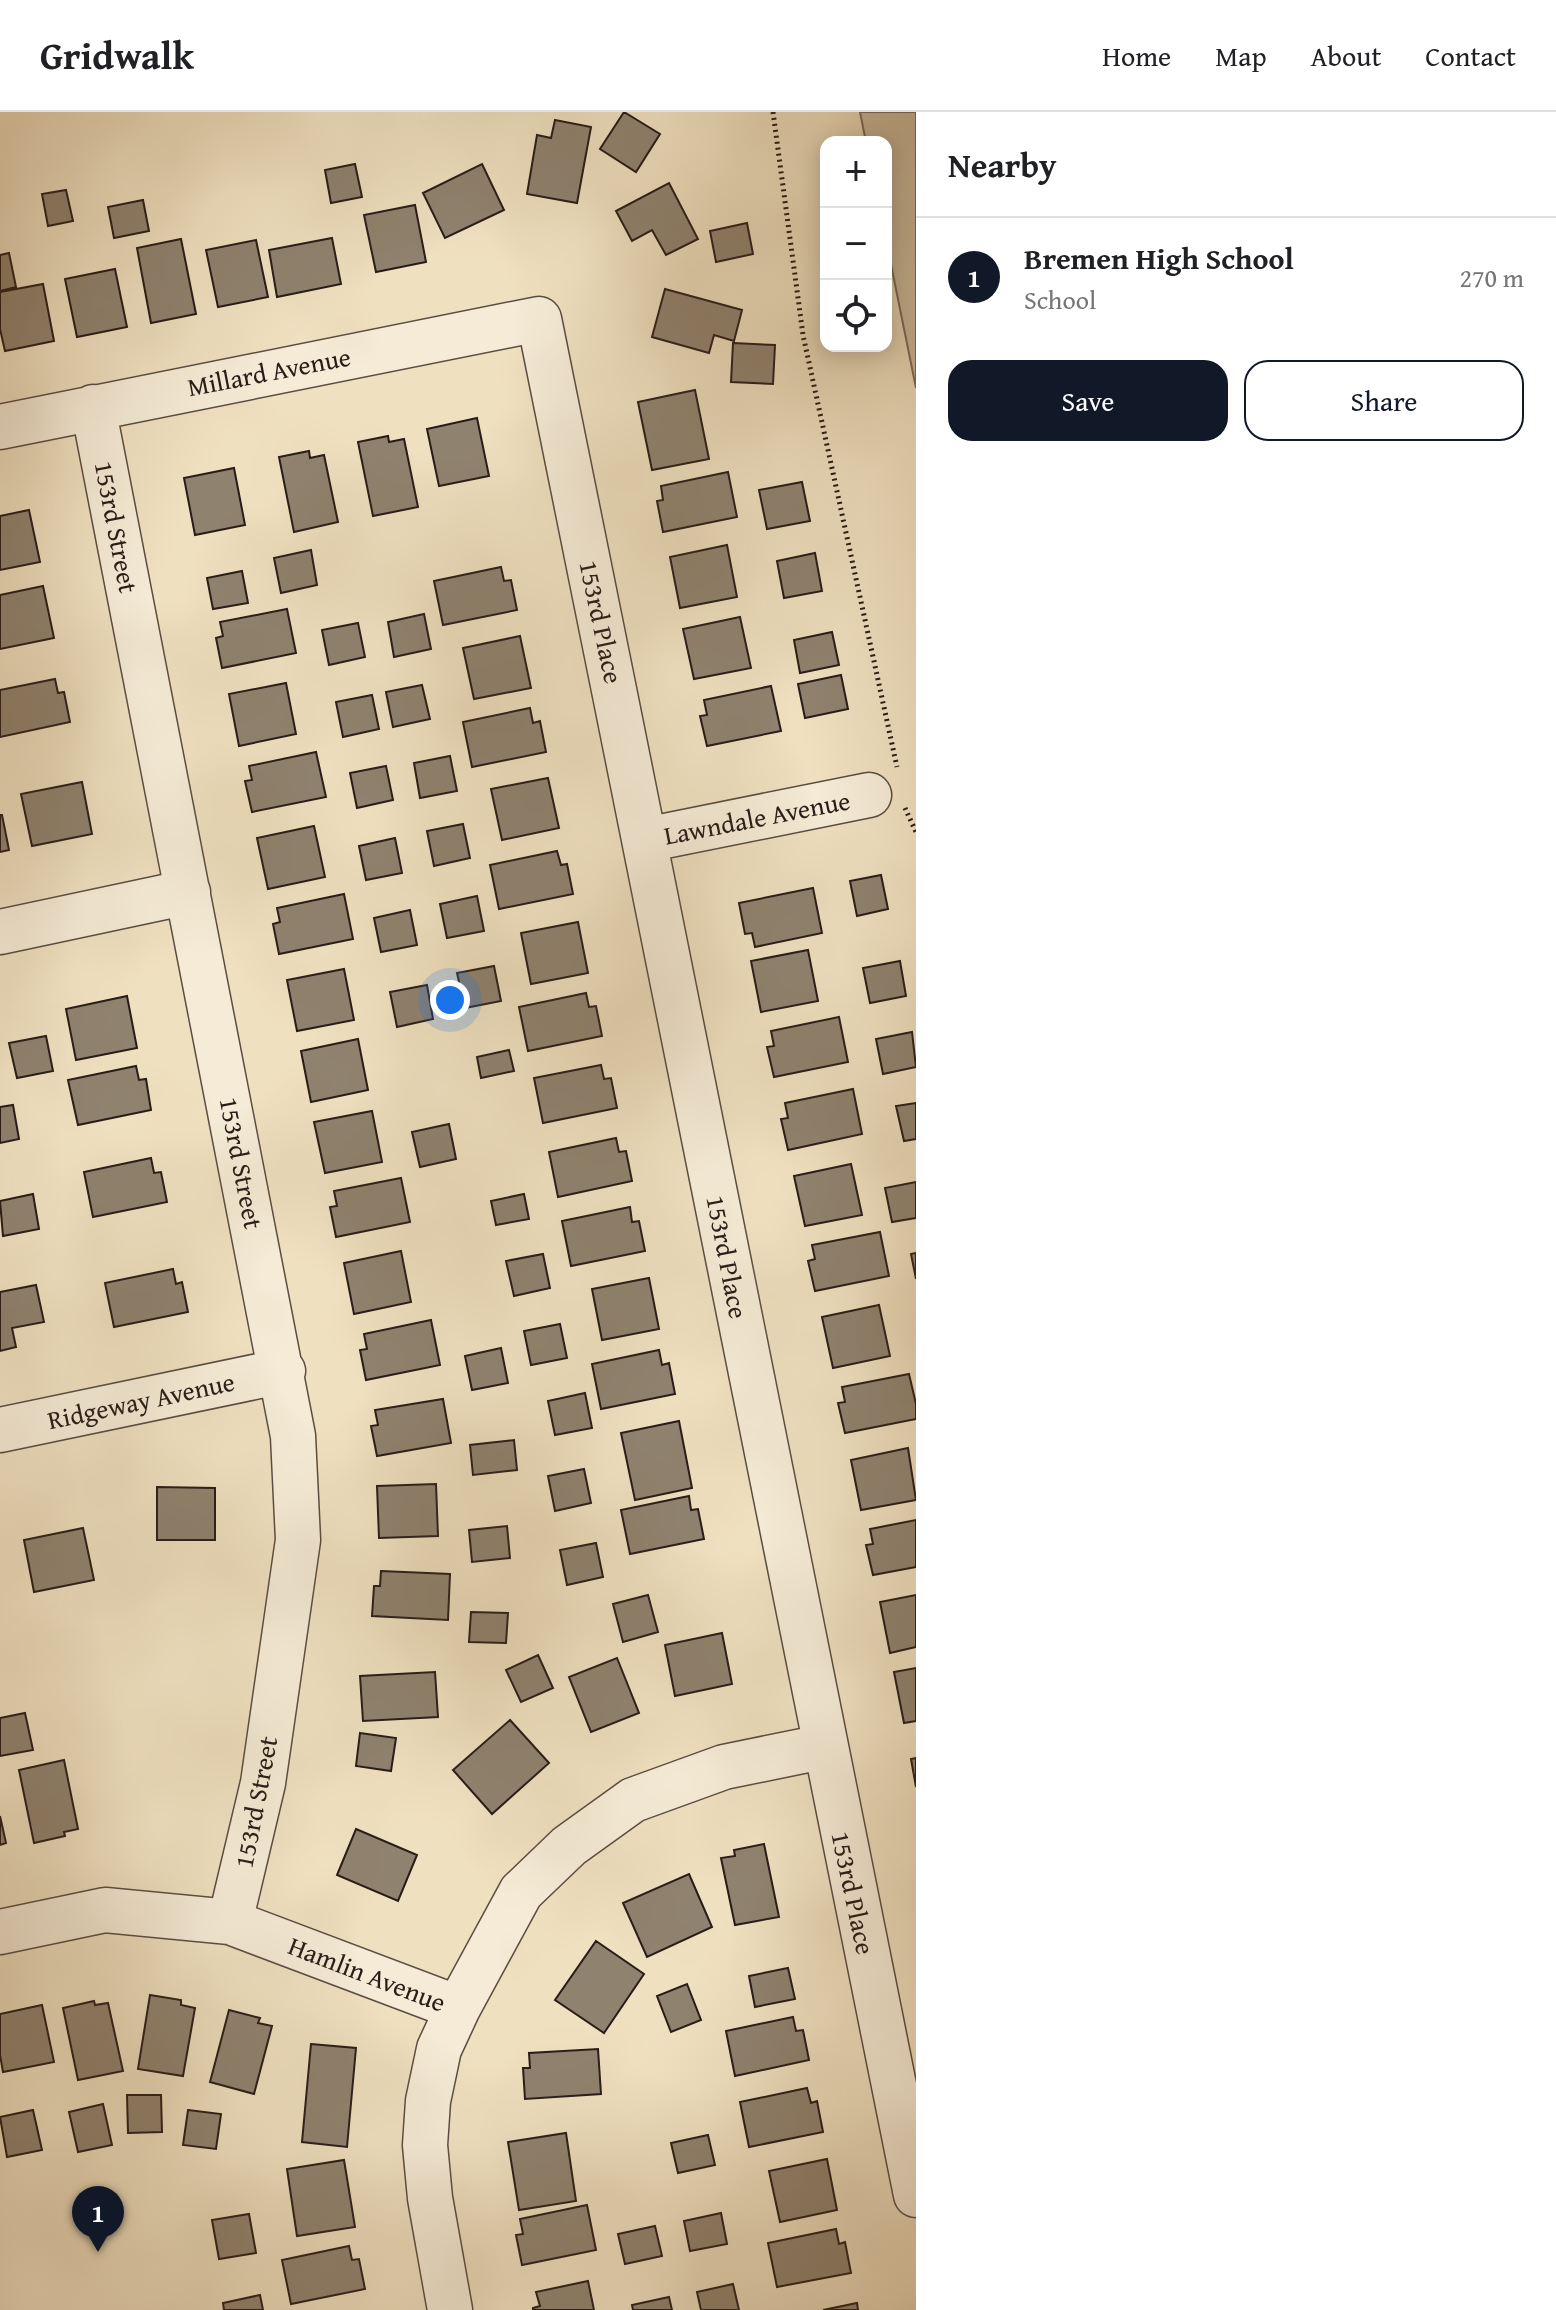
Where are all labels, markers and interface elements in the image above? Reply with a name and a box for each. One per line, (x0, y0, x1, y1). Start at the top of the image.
text: Gridwalk (40, 27, 194, 83)
text: Home (1102, 35, 1171, 76)
text: Map (1215, 35, 1267, 76)
text: About (1311, 35, 1381, 76)
text: Contact (1425, 35, 1516, 76)
map controls (820, 136, 892, 352)
button: + (820, 136, 892, 208)
text: Nearby (948, 140, 1057, 189)
button: − (820, 208, 892, 280)
text: Bremen High School (1024, 236, 1294, 280)
text: 1 (967, 258, 981, 297)
text: 270 m (1459, 258, 1524, 297)
button: locate (820, 280, 892, 352)
text: School (1024, 280, 1096, 319)
street label: Millard Avenue (184, 337, 354, 406)
button: Save (948, 360, 1228, 441)
button: Share (1244, 360, 1524, 441)
street label: 153rd Street (85, 458, 148, 596)
street label: 153rd Place (569, 557, 634, 687)
street label: Lawndale Avenue (660, 780, 853, 855)
your location (430, 980, 470, 1020)
street label: 153rd Street (210, 1094, 273, 1232)
street label: 153rd Place (696, 1192, 759, 1322)
street label: Ridgeway Avenue (44, 1362, 238, 1439)
street label: 153rd Street (224, 1733, 287, 1871)
street label: 153rd Place (821, 1828, 886, 1958)
street label: Hamlin Avenue (283, 1926, 451, 2021)
pin: 1 (72, 2186, 124, 2252)

